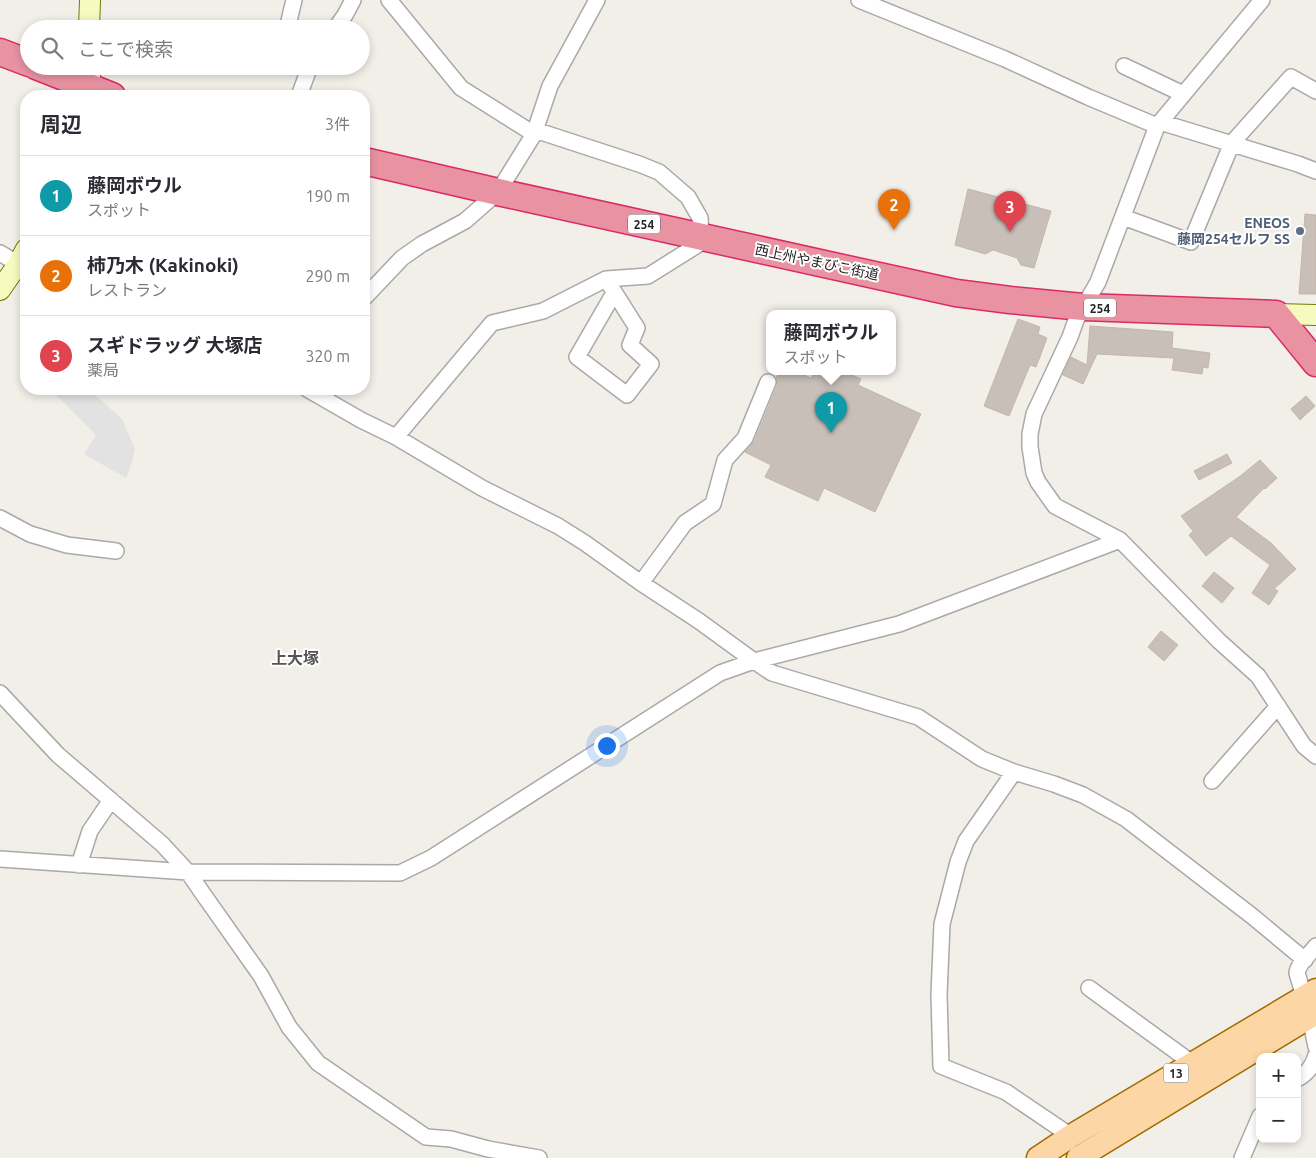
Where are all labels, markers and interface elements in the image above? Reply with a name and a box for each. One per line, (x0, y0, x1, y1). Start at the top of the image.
search box (20, 20, 370, 75)
icon: search (38, 34, 66, 62)
text: ここで検索 (78, 38, 173, 60)
text: 周辺 (40, 112, 82, 136)
text: 3件 (325, 115, 350, 133)
text: 藤岡ボウル (87, 174, 182, 196)
text: 1 (51, 187, 61, 205)
text: 190 m (305, 187, 350, 205)
pin: 2 (878, 189, 910, 230)
pin: 3 (994, 191, 1026, 232)
text: スポット (87, 201, 151, 219)
road number: 254 (628, 214, 660, 233)
place label: ENEOS 藤岡254セルフ SS (1177, 215, 1290, 247)
marker: ENEOS 藤岡254セルフ SS (1294, 225, 1306, 237)
street label: 西上州やまびこ街道 (754, 241, 880, 283)
text: 柿乃木 (Kakinoki) (87, 254, 239, 276)
text: 2 (51, 267, 61, 285)
text: 290 m (305, 267, 350, 285)
text: レストラン (87, 281, 167, 299)
road number: 254 (1084, 298, 1116, 318)
popup (766, 310, 896, 375)
text: 藤岡ボウル (783, 321, 879, 343)
text: スギドラッグ 大塚店 (87, 334, 263, 356)
text: 3 (51, 347, 61, 365)
text: 320 m (305, 347, 350, 365)
text: スポット (783, 348, 848, 366)
text: 薬局 (87, 361, 119, 379)
pin: 1 (815, 392, 847, 433)
district label: 上大塚 (271, 649, 319, 667)
your location (594, 733, 620, 759)
map controls (1256, 1053, 1301, 1143)
button: + (1256, 1053, 1301, 1098)
road number: 13 (1164, 1064, 1188, 1082)
button: − (1256, 1098, 1301, 1143)

